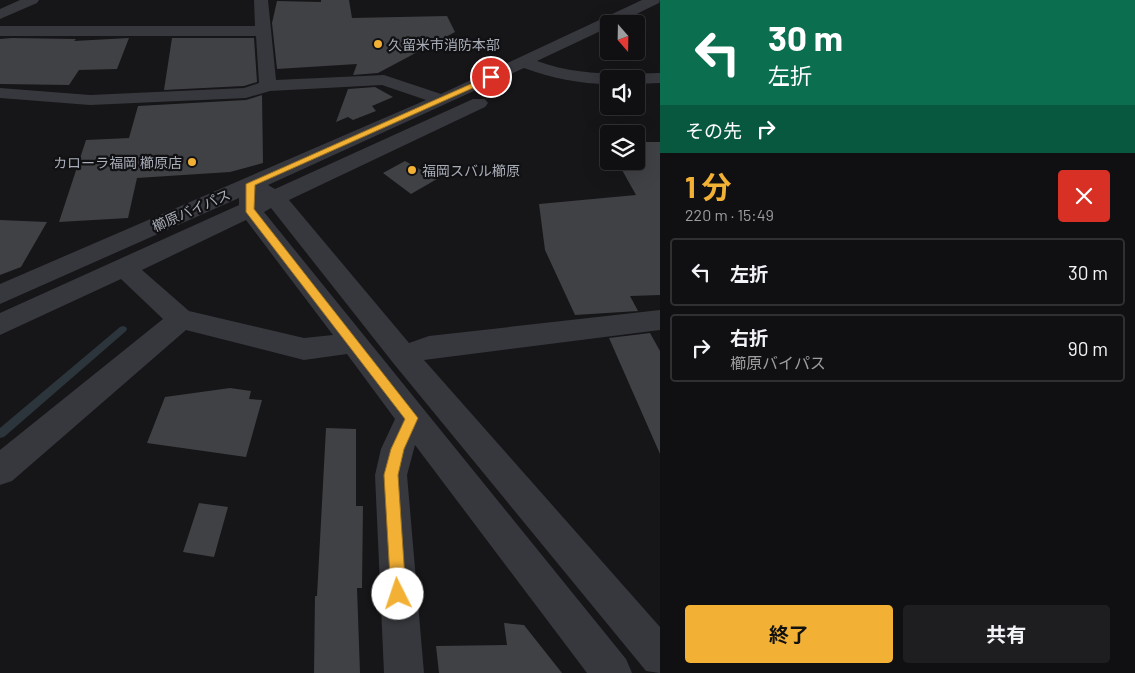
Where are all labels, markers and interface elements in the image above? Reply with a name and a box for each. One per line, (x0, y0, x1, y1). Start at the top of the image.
north arrow (600, 15, 645, 60)
map controls (600, 15, 645, 170)
text: 30 m (768, 16, 843, 58)
icon: left (685, 20, 750, 85)
place label: 久留米市消防本部 (388, 36, 500, 53)
marker: 久留米市消防本部 (372, 38, 384, 50)
pin (470, 56, 512, 98)
text: 左折 (768, 62, 812, 88)
icon: arrive (477, 63, 505, 91)
button: sound (600, 70, 645, 115)
icon: right (752, 115, 780, 143)
text: その先 (685, 119, 742, 142)
button: layers (600, 125, 645, 170)
place label: カローラ福岡 櫛原店 (53, 154, 182, 171)
marker: カローラ福岡 櫛原店 (186, 156, 198, 168)
place label: 福岡スバル櫛原 (422, 162, 520, 179)
marker: 福岡スバル櫛原 (406, 164, 418, 176)
text: 1 分 (685, 168, 732, 204)
button: close (1058, 170, 1110, 222)
street label: 櫛原バイパス (149, 185, 233, 235)
text: 220 m · 15:49 (685, 205, 774, 224)
icon: left (687, 258, 715, 286)
text: 30 m (1068, 261, 1108, 284)
text: 左折 (730, 262, 768, 285)
text: 右折 (730, 326, 768, 349)
icon: right (687, 334, 715, 362)
text: 90 m (1068, 337, 1108, 360)
text: 櫛原バイパス (730, 353, 826, 372)
position arrow (371, 567, 423, 619)
button: 終了 (685, 605, 893, 663)
button: 共有 (903, 605, 1110, 663)

